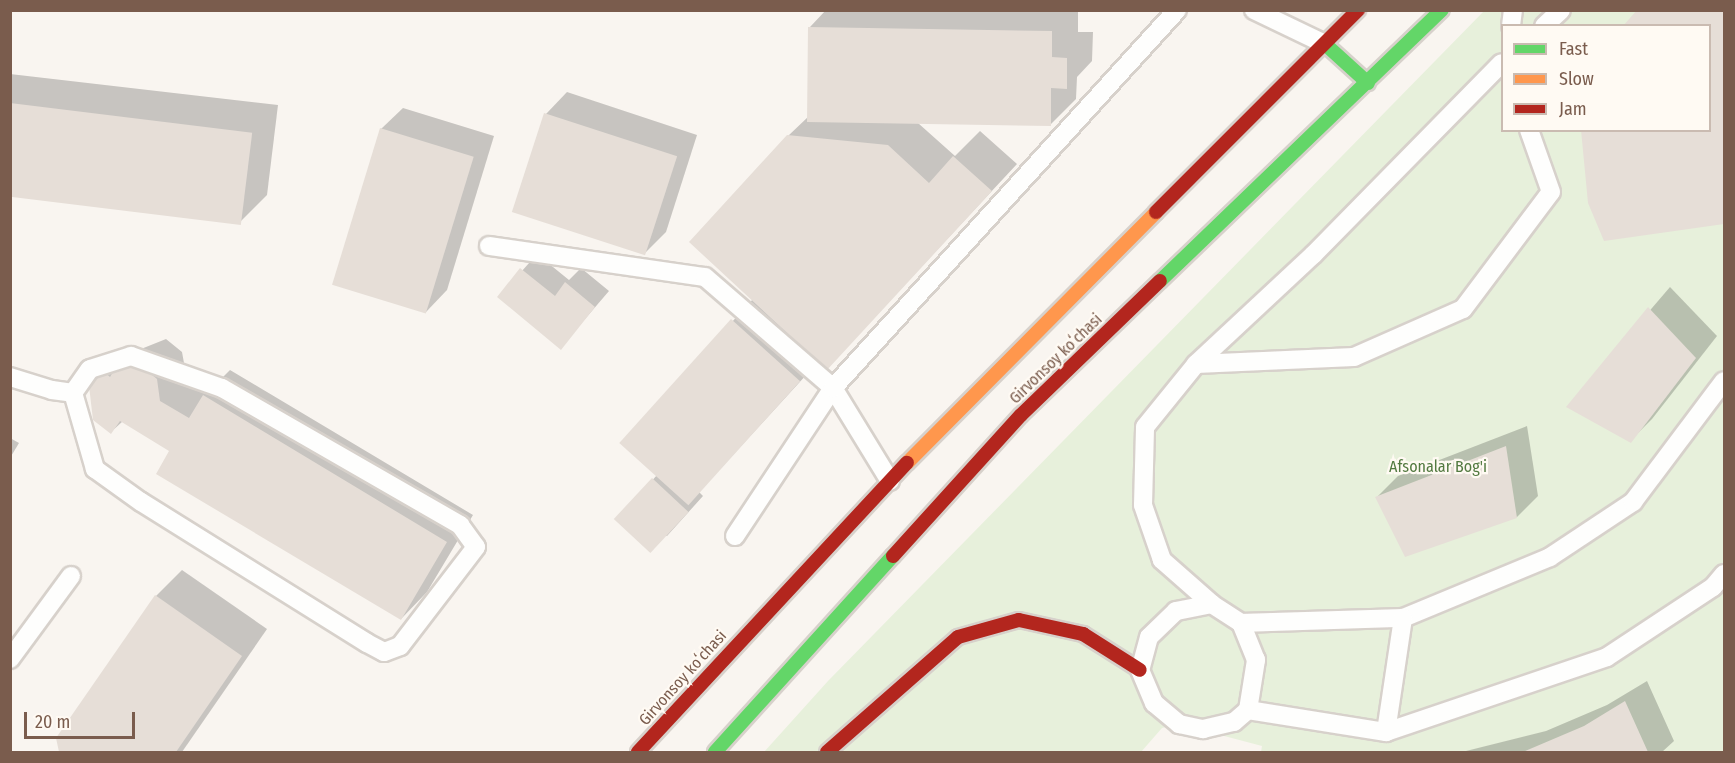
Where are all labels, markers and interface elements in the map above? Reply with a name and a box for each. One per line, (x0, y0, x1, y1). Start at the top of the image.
legend (1501, 24, 1711, 132)
text: Fast (1559, 38, 1588, 60)
text: Slow (1559, 68, 1594, 90)
text: Jam (1559, 98, 1587, 120)
street label: Girvonsoy koʻchasi (1006, 310, 1106, 408)
park label: Afsonalar Bog'i (1389, 457, 1487, 477)
street label: Girvonsoy koʻchasi (635, 627, 731, 729)
scale bar (27, 700, 138, 738)
text: 20 m (35, 711, 70, 733)

